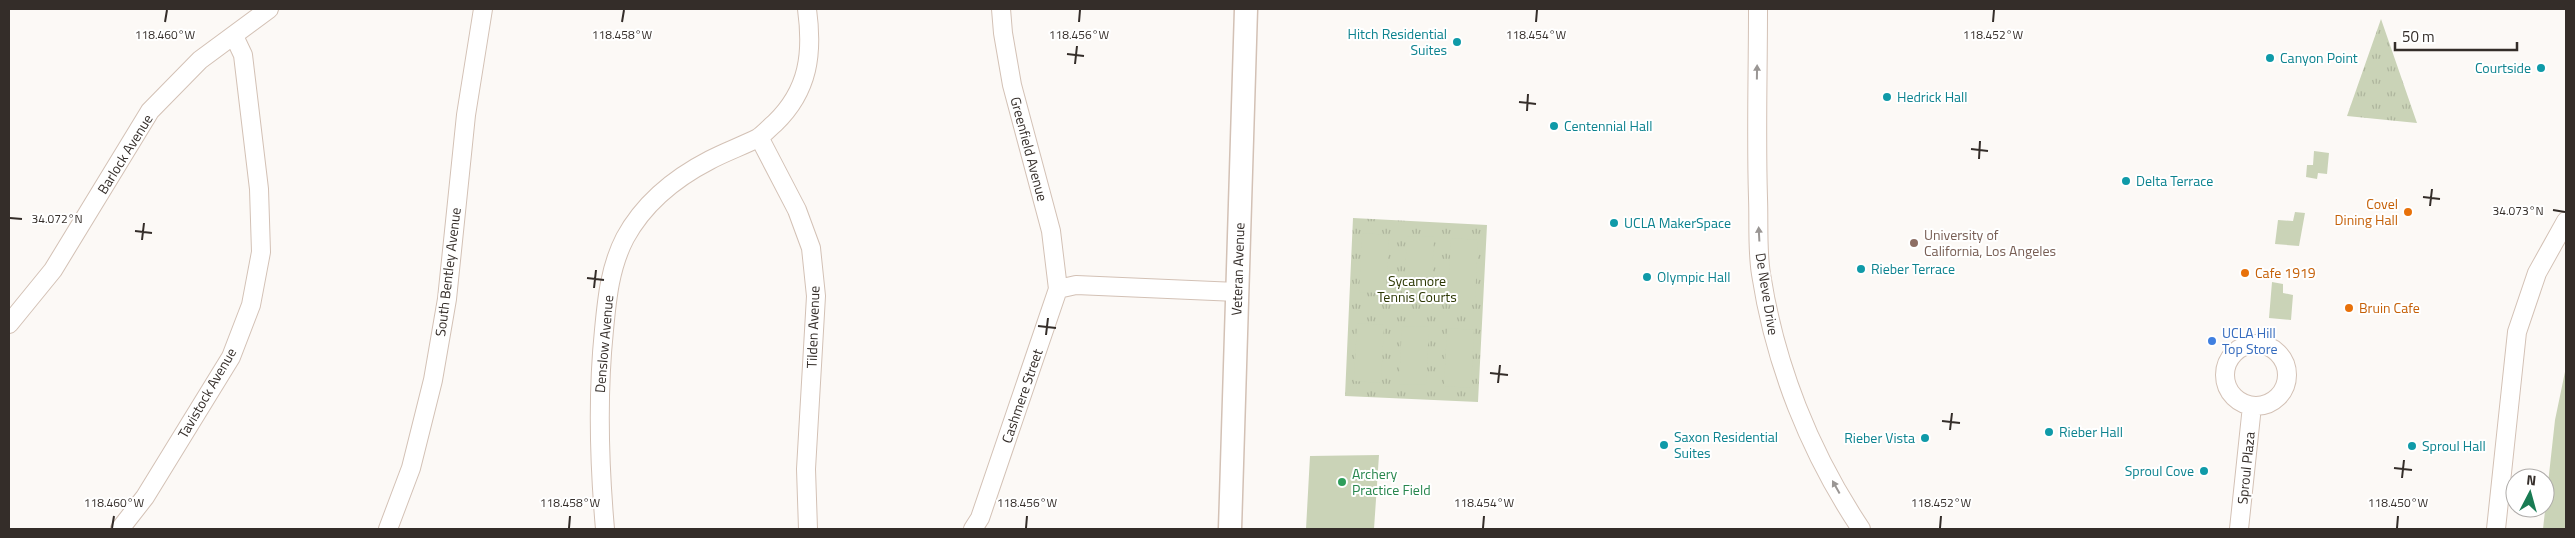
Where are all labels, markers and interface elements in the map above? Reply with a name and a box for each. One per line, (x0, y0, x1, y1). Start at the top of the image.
scale bar (2395, 20, 2518, 52)
place label: Hitch Residential Suites (1348, 23, 1447, 60)
text: 118.460°W (135, 25, 195, 44)
text: 118.458°W (592, 25, 652, 44)
text: 118.456°W (1049, 25, 1109, 44)
text: 118.454°W (1506, 25, 1566, 44)
text: 118.452°W (1963, 25, 2023, 44)
text: 50 m (2402, 25, 2435, 48)
marker: Hitch Residential Suites (1451, 36, 1463, 48)
place label: Canyon Point (2280, 47, 2358, 68)
marker: Canyon Point (2264, 52, 2276, 64)
place label: Courtside (2475, 57, 2531, 78)
marker: Courtside (2535, 62, 2547, 74)
one-way arrow (1753, 63, 1761, 79)
place label: Hedrick Hall (1897, 86, 1968, 107)
marker: Hedrick Hall (1881, 91, 1893, 103)
street label: Greenfield Avenue (1005, 94, 1054, 203)
street label: Barlock Avenue (92, 110, 158, 198)
place label: Centennial Hall (1564, 115, 1652, 136)
marker: Centennial Hall (1548, 120, 1560, 132)
place label: Delta Terrace (2136, 170, 2213, 191)
marker: Delta Terrace (2120, 175, 2132, 187)
place label: Covel Dining Hall (2335, 193, 2398, 230)
text: 34.073°N (2492, 201, 2544, 220)
street label: South Bentley Avenue (429, 206, 466, 338)
marker: Covel Dining Hall (2402, 206, 2414, 218)
text: 34.072°N (31, 209, 83, 228)
place label: UCLA MakerSpace (1624, 212, 1731, 233)
marker: UCLA MakerSpace (1608, 217, 1620, 229)
street label: Veteran Avenue (1225, 222, 1250, 316)
place label: University of California, Los Angeles (1924, 224, 2056, 261)
one-way arrow (1755, 226, 1763, 242)
marker: University of California, Los Angeles (1908, 237, 1920, 249)
street label: De Neve Drive (1751, 251, 1784, 337)
place label: Rieber Terrace (1871, 258, 1955, 279)
place label: Cafe 1919 (2255, 262, 2316, 283)
marker: Rieber Terrace (1855, 263, 1867, 275)
place label: Olympic Hall (1657, 266, 1731, 287)
marker: Cafe 1919 (2239, 267, 2251, 279)
park label: Sycamore Tennis Courts (1377, 270, 1457, 307)
marker: Olympic Hall (1641, 271, 1653, 283)
street label: Tilden Avenue (801, 285, 824, 369)
street label: Denslow Avenue (589, 294, 618, 394)
place label: Bruin Cafe (2359, 297, 2420, 318)
marker: Bruin Cafe (2343, 302, 2355, 314)
place label: UCLA Hill Top Store (2222, 322, 2277, 359)
marker: UCLA Hill Top Store (2206, 335, 2218, 347)
street label: Tavistock Avenue (172, 344, 241, 442)
street label: Cashmere Street (996, 346, 1047, 446)
place label: Rieber Hall (2059, 421, 2123, 442)
place label: Saxon Residential Suites (1674, 426, 1778, 463)
marker: Rieber Hall (2043, 426, 2055, 438)
place label: Rieber Vista (1844, 427, 1915, 448)
street label: Sproul Plaza (2231, 431, 2260, 505)
marker: Rieber Vista (1919, 432, 1931, 444)
place label: Sproul Hall (2422, 435, 2486, 456)
marker: Saxon Residential Suites (1658, 439, 1670, 451)
marker: Sproul Hall (2406, 440, 2418, 452)
place label: Sproul Cove (2125, 460, 2194, 481)
place label: Archery Practice Field (1352, 463, 1431, 500)
marker: Sproul Cove (2198, 465, 2210, 477)
north arrow (2505, 468, 2555, 518)
text: N (2525, 469, 2537, 491)
marker: Archery Practice Field (1336, 476, 1348, 488)
one-way arrow (1831, 481, 1840, 494)
text: 118.460°W (84, 493, 144, 512)
text: 118.458°W (540, 493, 600, 512)
text: 118.456°W (997, 493, 1057, 512)
text: 118.454°W (1454, 493, 1514, 512)
text: 118.452°W (1911, 493, 1971, 512)
text: 118.450°W (2368, 493, 2428, 512)

